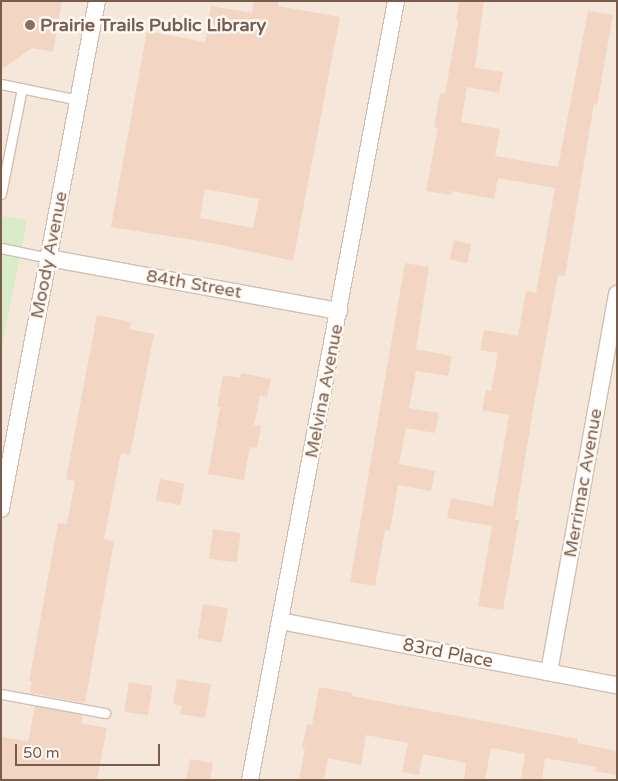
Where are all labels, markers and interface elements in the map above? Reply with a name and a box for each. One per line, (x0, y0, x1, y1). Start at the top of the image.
place label: Prairie Trails Public Library (40, 14, 266, 36)
marker: Prairie Trails Public Library (24, 19, 36, 31)
street label: Moody Avenue (26, 190, 72, 320)
street label: 84th Street (145, 265, 243, 303)
street label: Melvina Avenue (300, 322, 348, 460)
street label: Merrimac Avenue (559, 407, 607, 559)
street label: 83rd Place (401, 634, 495, 672)
scale bar (18, 734, 162, 766)
text: 50 m (23, 744, 60, 762)

